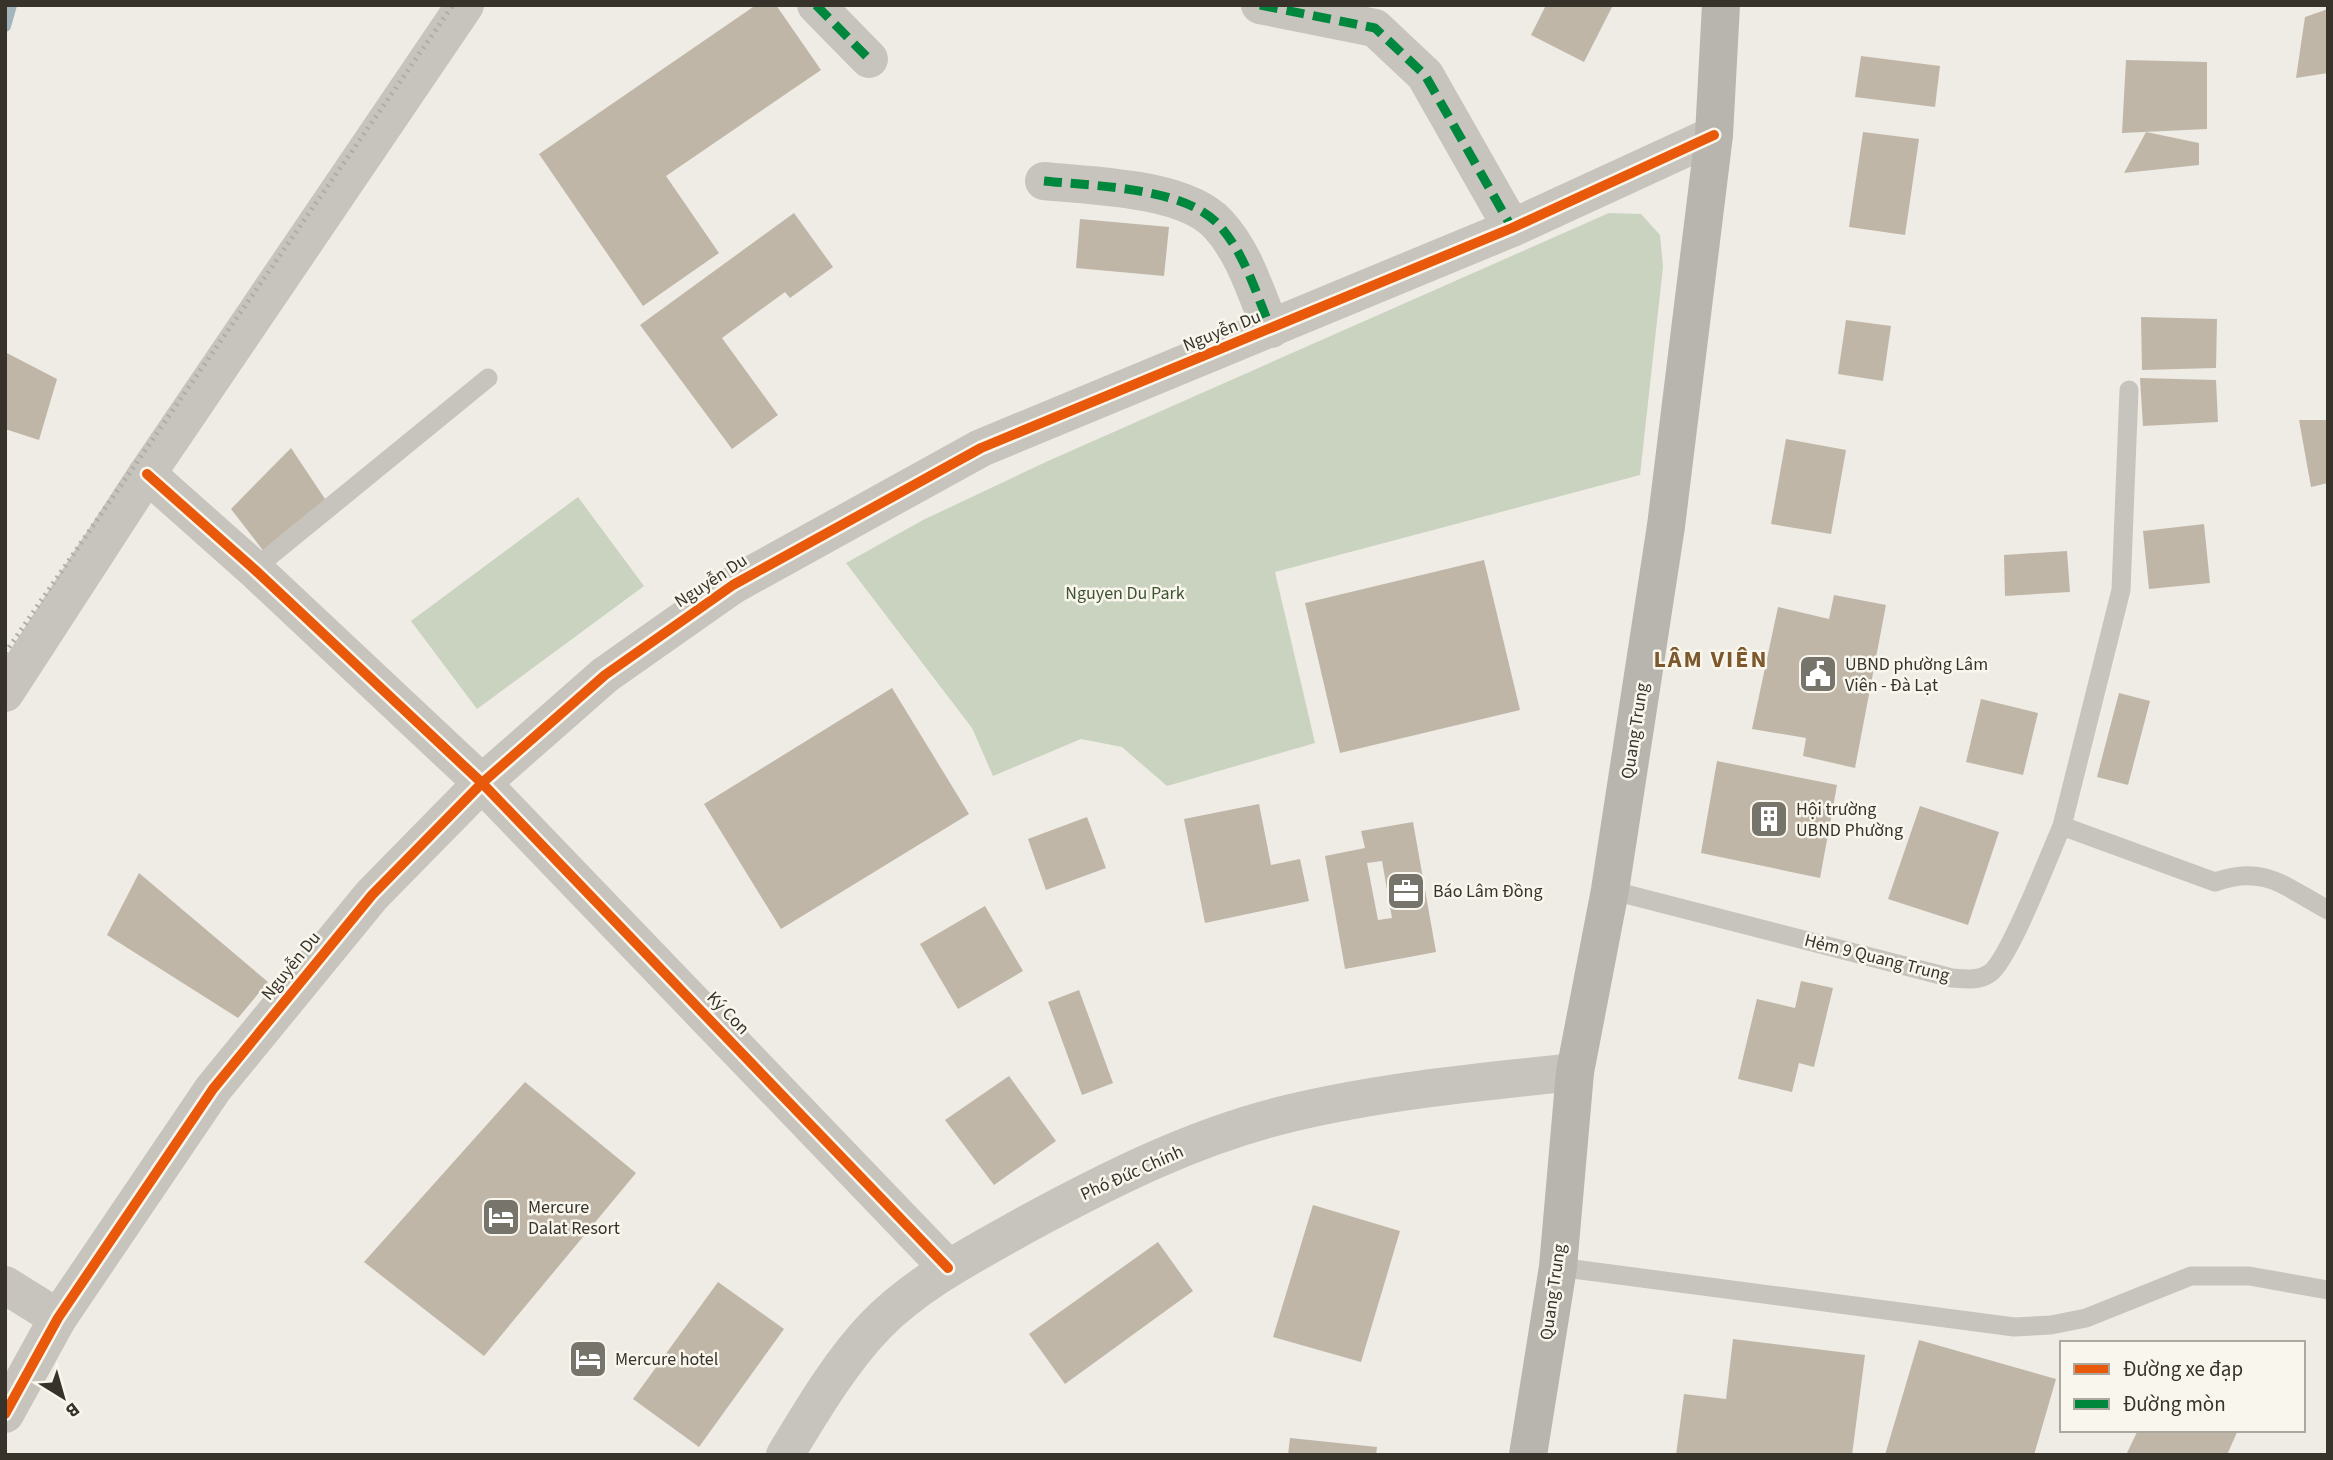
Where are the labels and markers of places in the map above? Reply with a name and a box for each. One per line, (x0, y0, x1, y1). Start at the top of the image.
place label: UBND phường Lâm Viên - Đà Lạt (1845, 652, 1988, 698)
public building icon: UBND phường Lâm Viên - Đà Lạt (1797, 653, 1839, 695)
place label: Hội trường UBND Phường (1796, 797, 1903, 843)
building icon: Hội trường UBND Phường (1748, 798, 1790, 840)
office icon: Báo Lâm Đồng (1385, 870, 1427, 912)
place label: Báo Lâm Đồng (1433, 879, 1542, 904)
place label: Mercure Dalat Resort (528, 1195, 620, 1241)
hotel icon: Mercure Dalat Resort (480, 1196, 522, 1238)
hotel icon: Mercure hotel (567, 1338, 609, 1380)
place label: Mercure hotel (615, 1347, 718, 1372)

